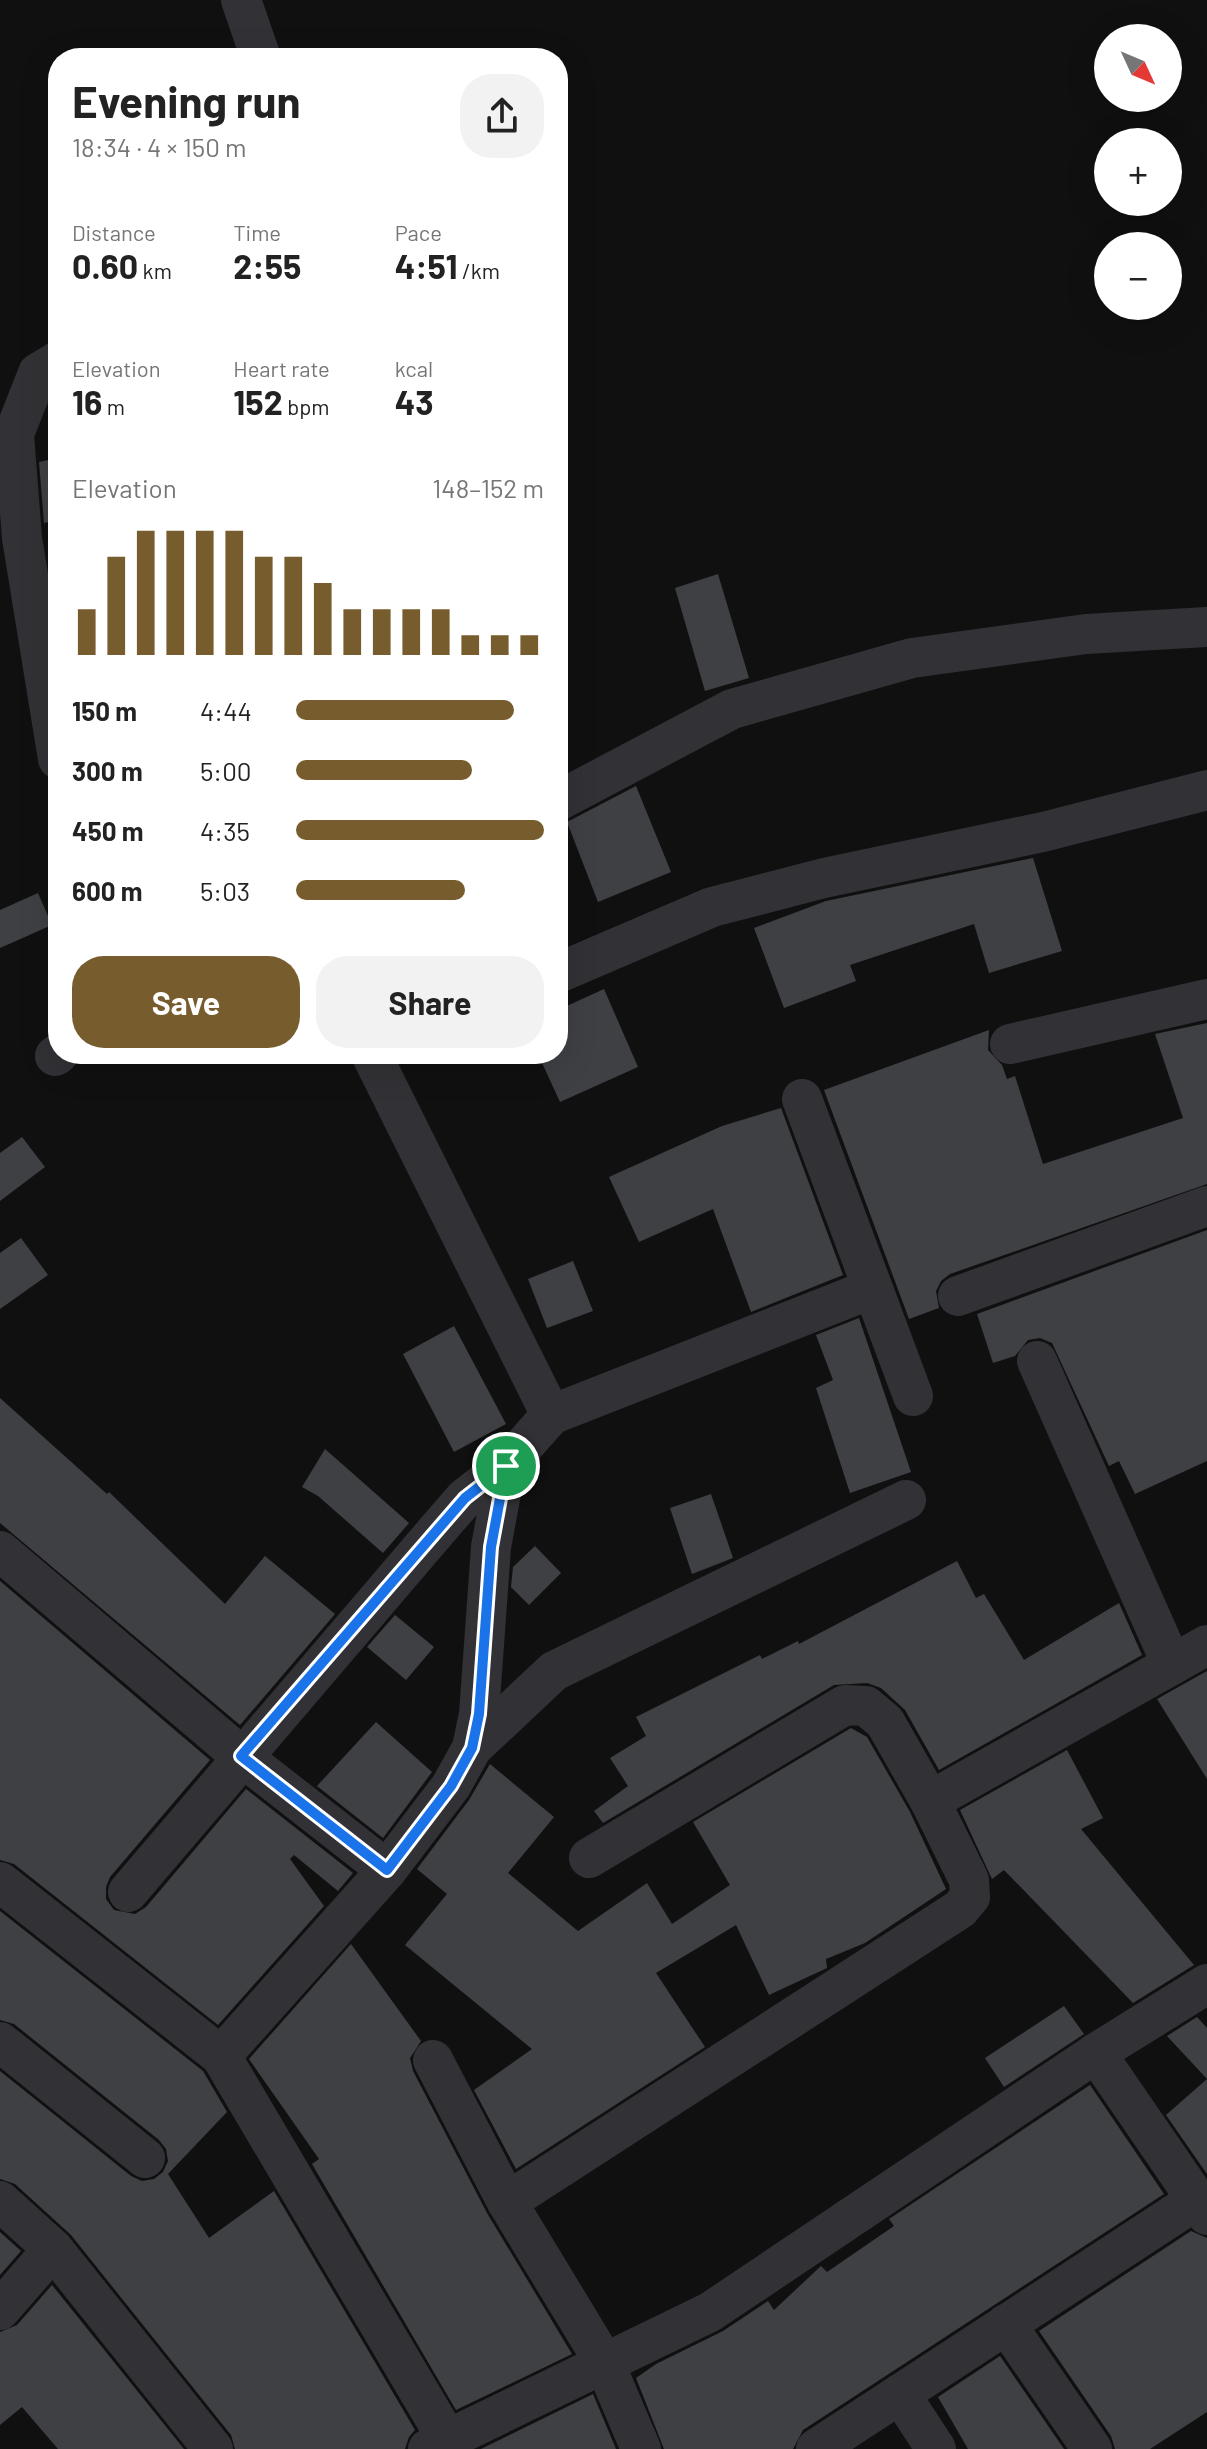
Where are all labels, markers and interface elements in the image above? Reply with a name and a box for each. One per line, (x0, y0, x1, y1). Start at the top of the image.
north arrow (1094, 24, 1182, 112)
map controls (1094, 24, 1182, 320)
text: Evening run (72, 74, 301, 127)
button: share (460, 74, 544, 158)
button: + (1094, 128, 1182, 216)
text: 18:34 · 4 × 150 m (72, 131, 247, 162)
text: Distance (72, 219, 156, 245)
text: Time (233, 219, 281, 245)
text: Pace (395, 219, 442, 245)
button: − (1094, 232, 1182, 320)
text: 0.60 (72, 245, 138, 286)
text: 2:55 (233, 245, 301, 286)
text: 4:51 (395, 245, 458, 286)
text: km (138, 257, 172, 283)
text: /km (458, 257, 500, 283)
text: Elevation (72, 355, 161, 381)
text: Heart rate (233, 355, 330, 381)
text: kcal (395, 355, 433, 381)
text: 16 (72, 381, 102, 422)
text: 152 (233, 381, 283, 422)
text: 43 (395, 381, 434, 422)
text: m (102, 393, 125, 419)
text: bpm (283, 393, 330, 419)
text: Elevation (72, 472, 177, 503)
text: 148–152 m (432, 472, 544, 503)
text: 150 m (72, 695, 137, 726)
text: 4:44 (200, 695, 252, 726)
text: 300 m (72, 755, 143, 786)
text: 5:00 (200, 755, 252, 786)
text: 450 m (72, 815, 143, 846)
text: 4:35 (200, 815, 250, 846)
text: 600 m (72, 875, 143, 906)
text: 5:03 (200, 875, 250, 906)
button: Save (72, 956, 300, 1048)
button: Share (316, 956, 544, 1048)
pin (472, 1432, 540, 1500)
icon: arrive (484, 1444, 528, 1488)

